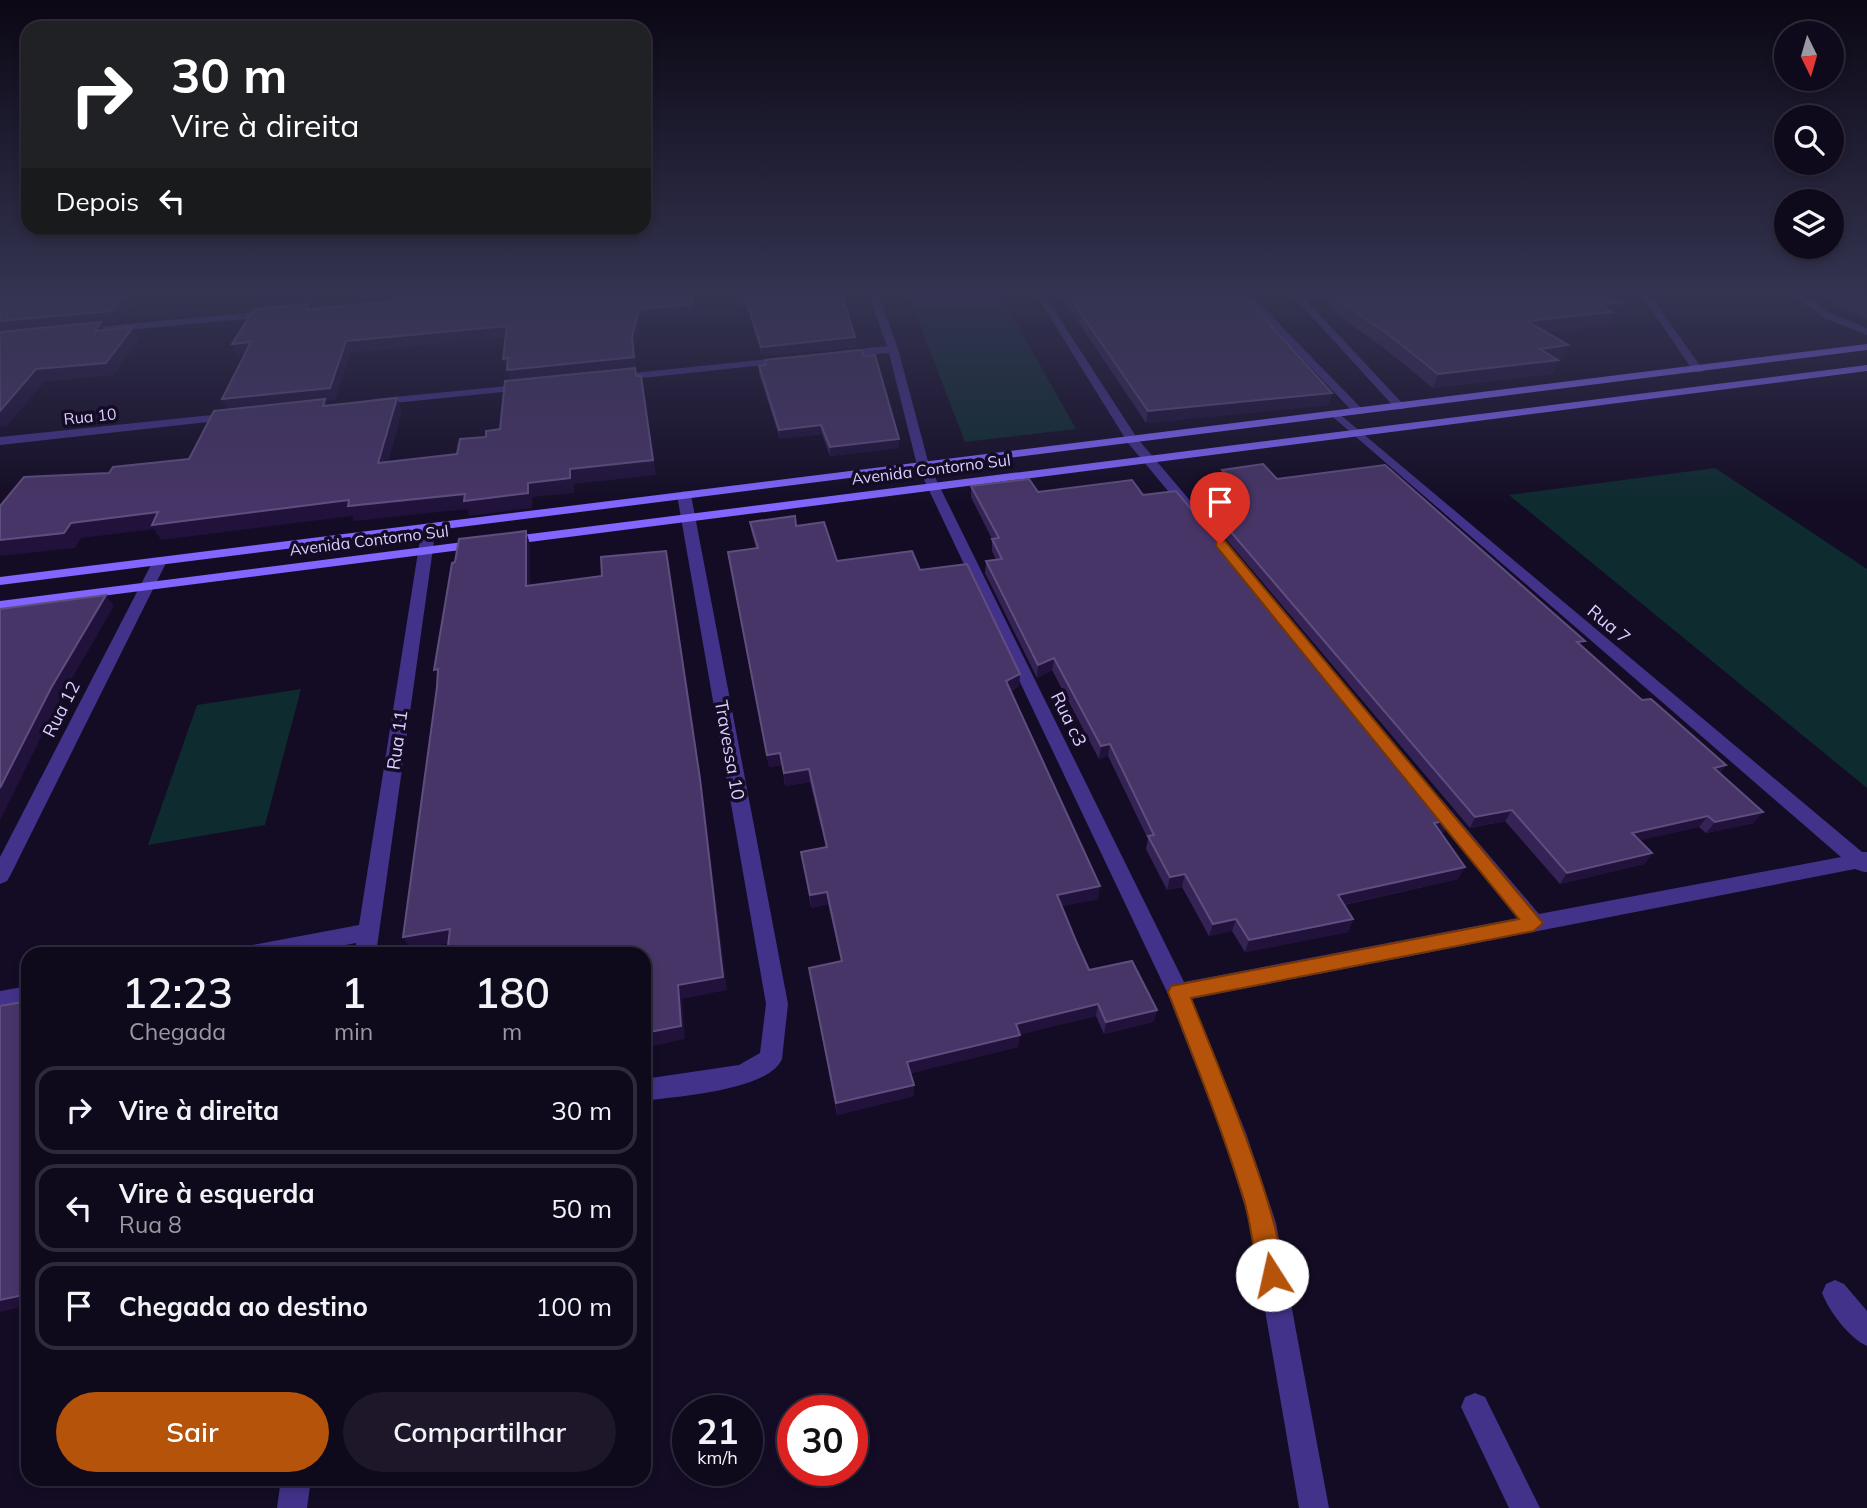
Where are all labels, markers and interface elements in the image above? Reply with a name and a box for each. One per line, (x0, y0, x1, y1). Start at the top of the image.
north arrow (1774, 21, 1844, 91)
map controls (1774, 21, 1844, 259)
text: 30 m (171, 44, 287, 105)
icon: right (56, 49, 147, 140)
text: Vire à direita (171, 105, 359, 145)
button: search (1774, 105, 1844, 175)
icon: left (153, 182, 191, 220)
text: Depois (56, 185, 139, 218)
button: layers (1774, 189, 1844, 259)
street label: Rua 10 (62, 403, 118, 429)
street label: Avenida Contorno Sul (850, 449, 1012, 489)
pin (1190, 472, 1250, 544)
icon: arrive (1201, 483, 1239, 521)
street label: Avenida Contorno Sul (288, 520, 450, 560)
street label: Rua 7 (1583, 599, 1635, 649)
street label: Rua 12 (37, 677, 85, 741)
street label: Rua c3 (1046, 688, 1092, 750)
street label: Travessa 10 (710, 698, 750, 802)
street label: Rua 11 (381, 709, 413, 771)
text: 12:23 (122, 966, 233, 1019)
text: 1 (341, 966, 366, 1019)
text: 180 (474, 966, 550, 1019)
text: Chegada (129, 1017, 226, 1046)
text: min (334, 1017, 373, 1046)
text: m (502, 1017, 522, 1046)
icon: right (60, 1091, 98, 1129)
text: Vire à direita (119, 1094, 279, 1127)
text: 30 m (551, 1094, 612, 1127)
text: Vire à esquerda (119, 1177, 315, 1210)
icon: left (60, 1189, 98, 1227)
text: 50 m (551, 1192, 612, 1225)
text: Rua 8 (119, 1210, 182, 1239)
position arrow (1235, 1238, 1309, 1312)
icon: arrive (60, 1287, 98, 1325)
text: Chegada ao destino (119, 1290, 368, 1323)
text: 100 m (536, 1290, 612, 1323)
button: Sair (56, 1392, 329, 1472)
button: Compartilhar (343, 1392, 616, 1472)
speed limit sign: 30 (777, 1395, 868, 1486)
text: 21 (696, 1409, 739, 1453)
text: km/h (697, 1446, 738, 1469)

